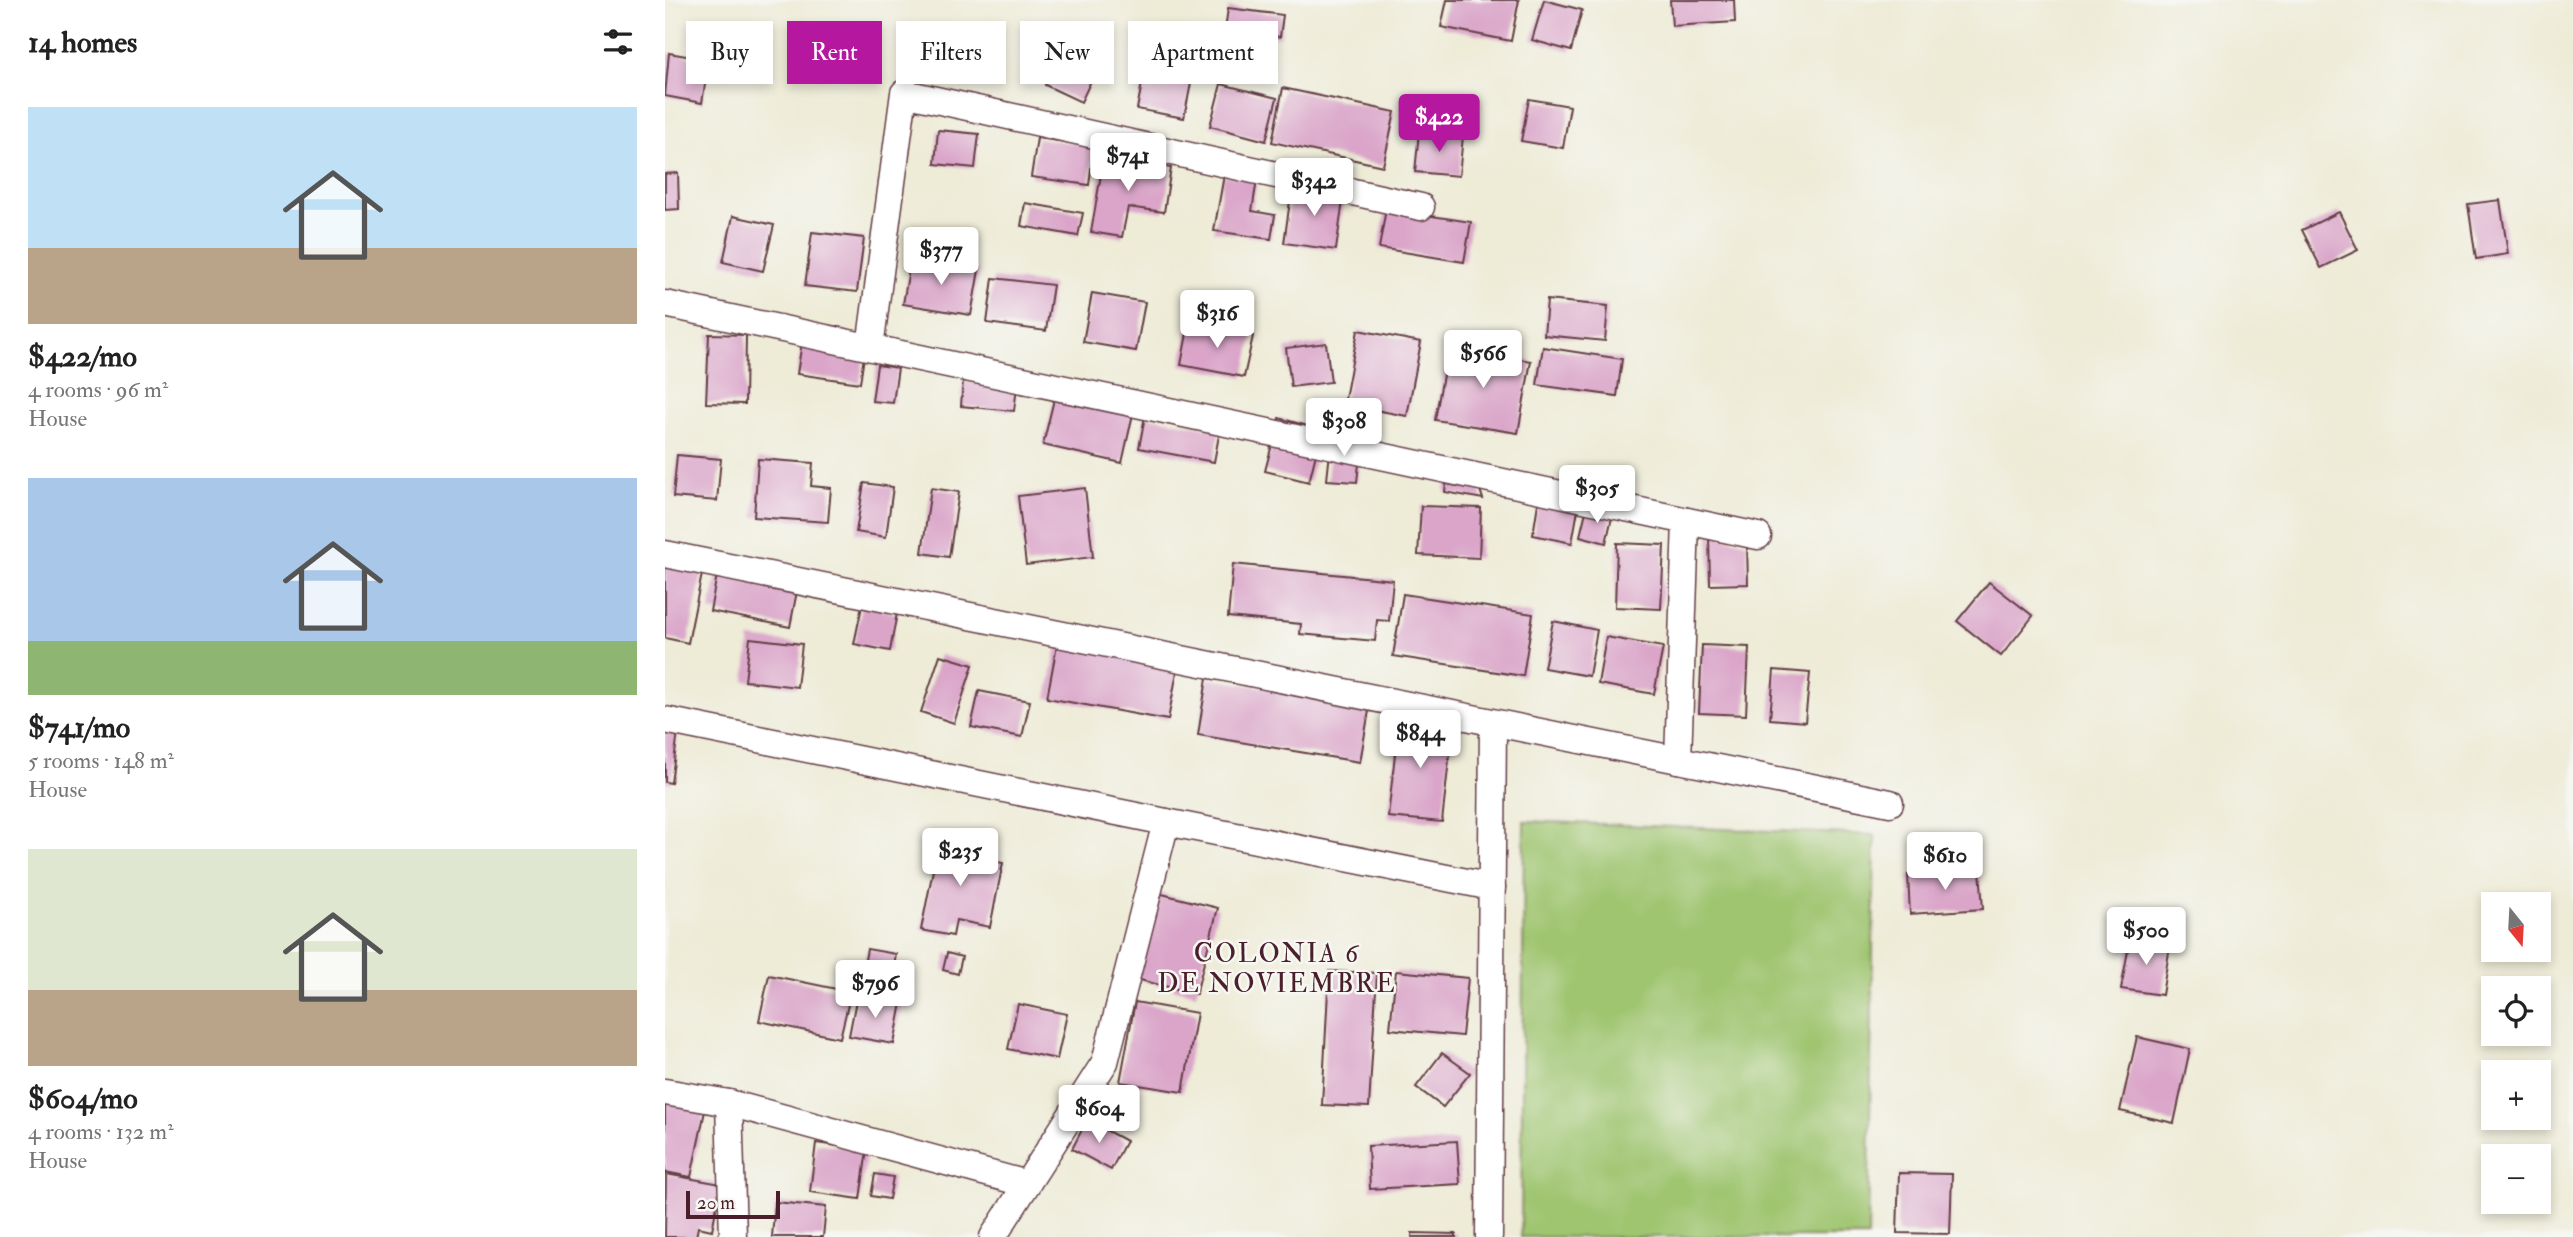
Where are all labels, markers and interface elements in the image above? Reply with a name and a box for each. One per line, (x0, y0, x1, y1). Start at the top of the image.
chip: Buy (686, 21, 773, 84)
chip: Rent (787, 21, 882, 84)
chip: Filters (896, 21, 1006, 84)
chip: New (1020, 21, 1114, 84)
chip: Apartment (1128, 21, 1278, 84)
icon: filters (599, 23, 637, 61)
text: 14 homes (28, 24, 137, 61)
pin: $422 (1398, 94, 1480, 154)
text: $422 (1415, 102, 1463, 131)
pin: $741 (1087, 134, 1169, 193)
text: $741 (1106, 141, 1150, 170)
icon: home (270, 152, 396, 278)
pin: $342 (1273, 158, 1355, 218)
text: $342 (1291, 166, 1337, 195)
pin: $377 (900, 228, 982, 287)
text: $377 (920, 235, 962, 264)
pin: $316 (1176, 290, 1258, 350)
text: $316 (1196, 298, 1238, 327)
pin: $566 (1442, 330, 1524, 390)
text: $422/mo (28, 338, 137, 375)
text: $566 (1460, 338, 1506, 367)
text: 4 rooms · 96 m² (28, 375, 168, 404)
pin: $308 (1303, 398, 1385, 458)
text: House (28, 404, 87, 433)
text: $308 (1322, 406, 1366, 435)
pin: $305 (1556, 466, 1638, 525)
text: $305 (1575, 473, 1619, 502)
icon: home (270, 523, 396, 649)
text: $741/mo (28, 709, 130, 746)
pin: $844 (1379, 710, 1461, 770)
text: $844 (1396, 718, 1444, 747)
text: 5 rooms · 148 m² (28, 746, 174, 775)
text: House (28, 775, 87, 804)
pin: $235 (919, 828, 1001, 888)
pin: $610 (1904, 832, 1986, 892)
text: $235 (938, 836, 982, 865)
text: $610 (1923, 840, 1967, 869)
north arrow (2481, 892, 2551, 962)
map controls (2481, 892, 2551, 1214)
icon: home (270, 894, 396, 1020)
pin: $500 (2105, 908, 2187, 967)
text: $500 (2123, 915, 2169, 944)
district label: COLONIA 6 DE NOVIEMBRE (1157, 938, 1397, 1000)
pin: $796 (834, 960, 916, 1020)
text: $796 (852, 968, 898, 997)
button: locate (2481, 976, 2551, 1046)
button: + (2481, 1060, 2551, 1130)
text: $604/mo (28, 1080, 138, 1117)
pin: $604 (1058, 1086, 1140, 1145)
text: $604 (1075, 1093, 1123, 1122)
text: 4 rooms · 132 m² (28, 1117, 174, 1146)
button: − (2481, 1144, 2551, 1214)
text: House (28, 1146, 87, 1175)
scale bar (686, 1188, 781, 1220)
text: 20 m (697, 1191, 735, 1215)

